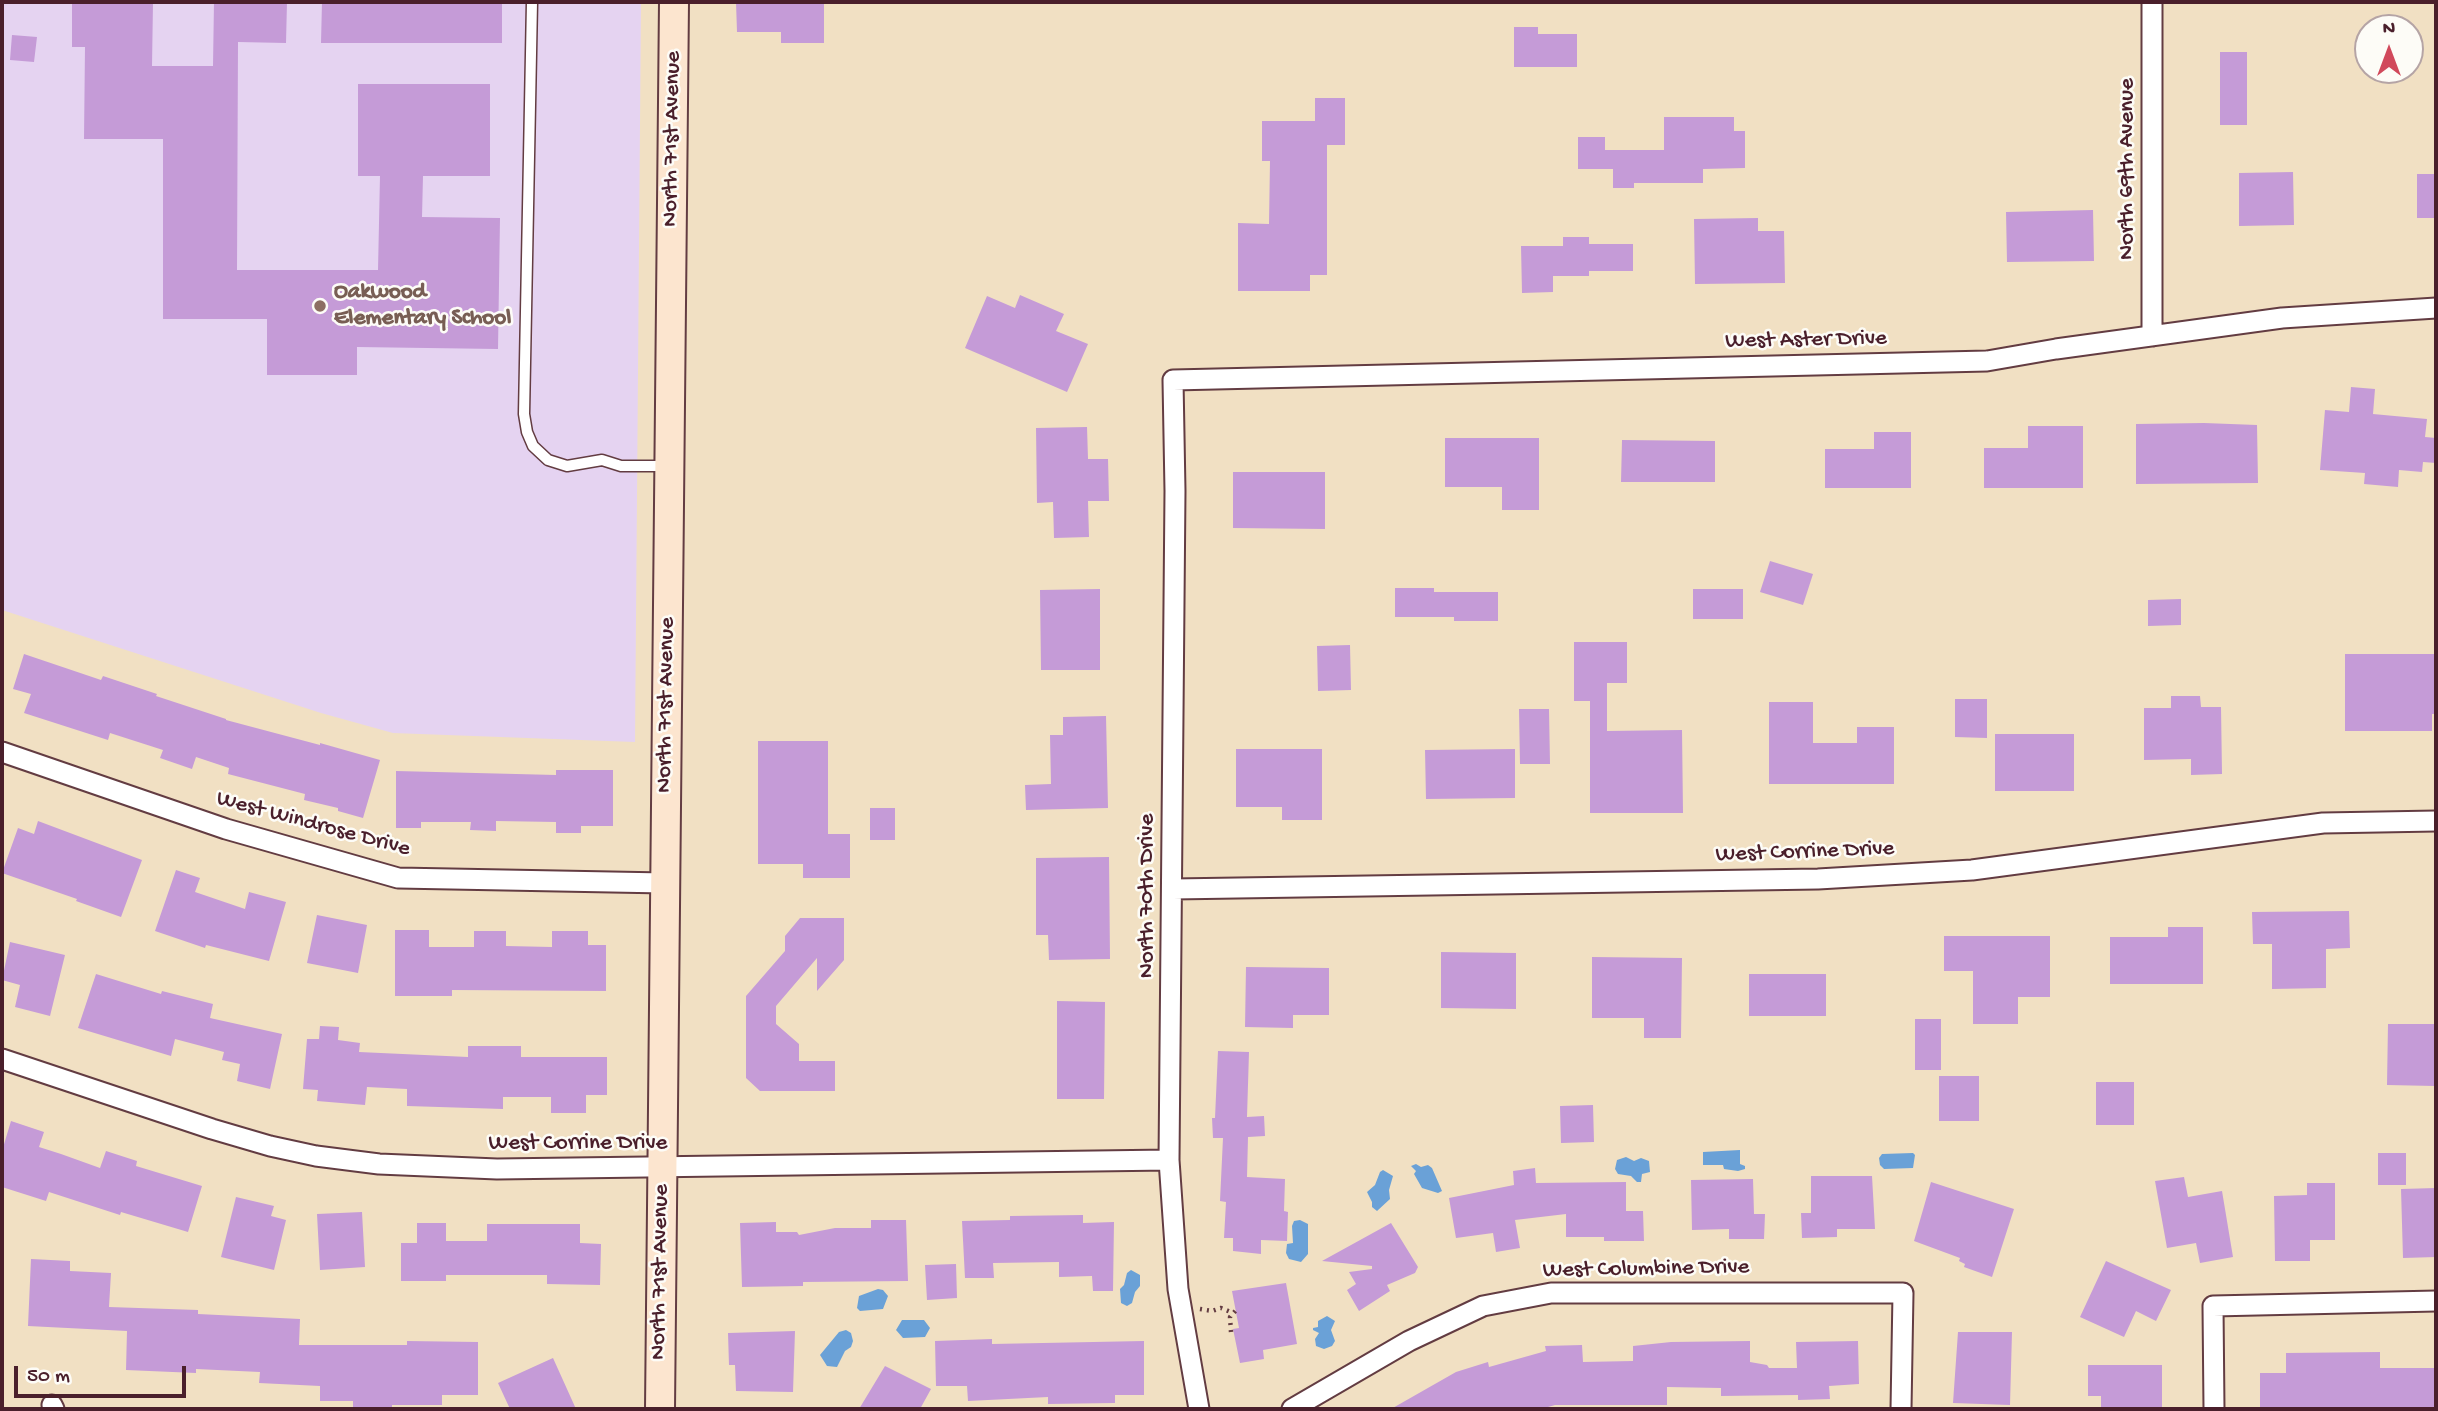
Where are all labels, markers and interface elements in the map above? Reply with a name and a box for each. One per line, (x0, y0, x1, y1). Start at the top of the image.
north arrow (2354, 14, 2424, 84)
text: N (2383, 18, 2395, 41)
street label: North 71st Avenue (658, 51, 688, 227)
street label: North 69th Avenue (2114, 78, 2142, 260)
place label: Oakwood Elementary School (334, 279, 511, 333)
marker: Oakwood Elementary School (312, 298, 328, 314)
street label: West Aster Drive (1725, 326, 1887, 356)
street label: North 71st Avenue (652, 617, 682, 793)
street label: West Windrose Drive (213, 786, 413, 864)
street label: North 70th Drive (1134, 814, 1162, 978)
street label: West Corrine Drive (1715, 836, 1895, 870)
street label: West Corrine Drive (489, 1130, 667, 1158)
street label: North 71st Avenue (646, 1184, 676, 1360)
street label: West Columbine Drive (1542, 1254, 1750, 1286)
scale bar (18, 1352, 189, 1396)
text: 50 m (27, 1365, 70, 1390)

